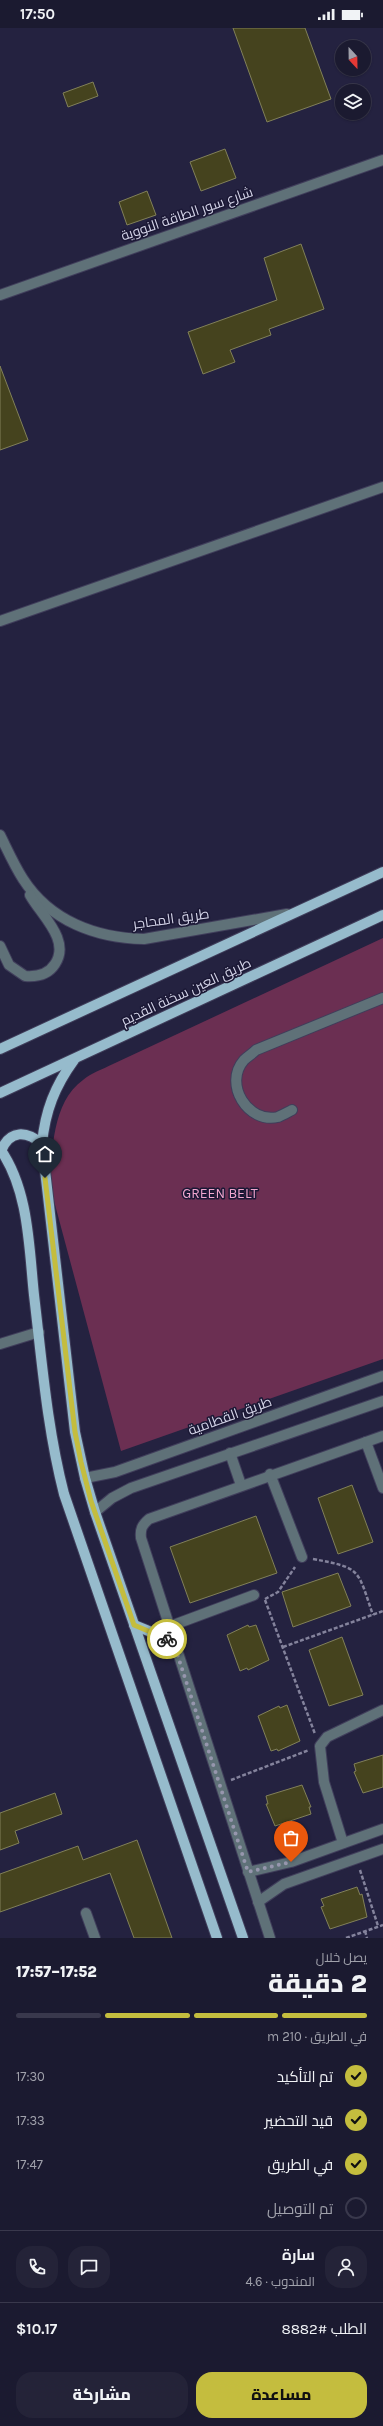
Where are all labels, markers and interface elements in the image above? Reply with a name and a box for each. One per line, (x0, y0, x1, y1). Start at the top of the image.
text: 17:50 (20, 5, 55, 23)
north arrow (335, 40, 371, 76)
map controls (335, 40, 371, 120)
button: layers (335, 84, 371, 120)
street label: شارع سور الطاقة النووية (119, 183, 255, 245)
street label: طريق المحاجر (131, 905, 210, 933)
street label: طريق العين سخنة القديم (118, 954, 254, 1031)
pin (28, 1137, 62, 1178)
icon: home (34, 1143, 56, 1165)
park label: GREEN BELT (182, 1185, 258, 1202)
street label: طريق القطامية (186, 1393, 274, 1439)
courier (147, 1619, 187, 1659)
icon: bike (156, 1628, 178, 1650)
pin (274, 1821, 308, 1862)
icon: bag (280, 1827, 302, 1849)
text: يصل خلال (316, 1950, 367, 1965)
text: 17:52–17:57 (16, 1963, 97, 1981)
text: 2 دقيقة (268, 1968, 367, 1999)
text: في الطريق · 210 m (267, 2029, 367, 2044)
icon: check (345, 2065, 367, 2087)
text: تم التأكيد (277, 2068, 333, 2086)
text: 17:30 (16, 2069, 45, 2084)
icon: check (345, 2109, 367, 2131)
text: قيد التحضير (265, 2112, 333, 2130)
text: 17:33 (16, 2113, 45, 2128)
icon: check (345, 2153, 367, 2175)
text: في الطريق (268, 2156, 333, 2174)
text: 17:47 (16, 2157, 43, 2172)
text: تم التوصيل (267, 2200, 333, 2218)
button: phone (16, 2246, 58, 2288)
button: chat (68, 2246, 110, 2288)
text: سارة (282, 2246, 315, 2264)
button: person (325, 2246, 367, 2288)
text: المندوب · 4.6 (245, 2274, 315, 2289)
text: $10.17 (16, 2320, 57, 2338)
text: الطلب #8882 (281, 2320, 367, 2338)
button: مشاركة (16, 2372, 188, 2418)
button: مساعدة (196, 2372, 367, 2418)

